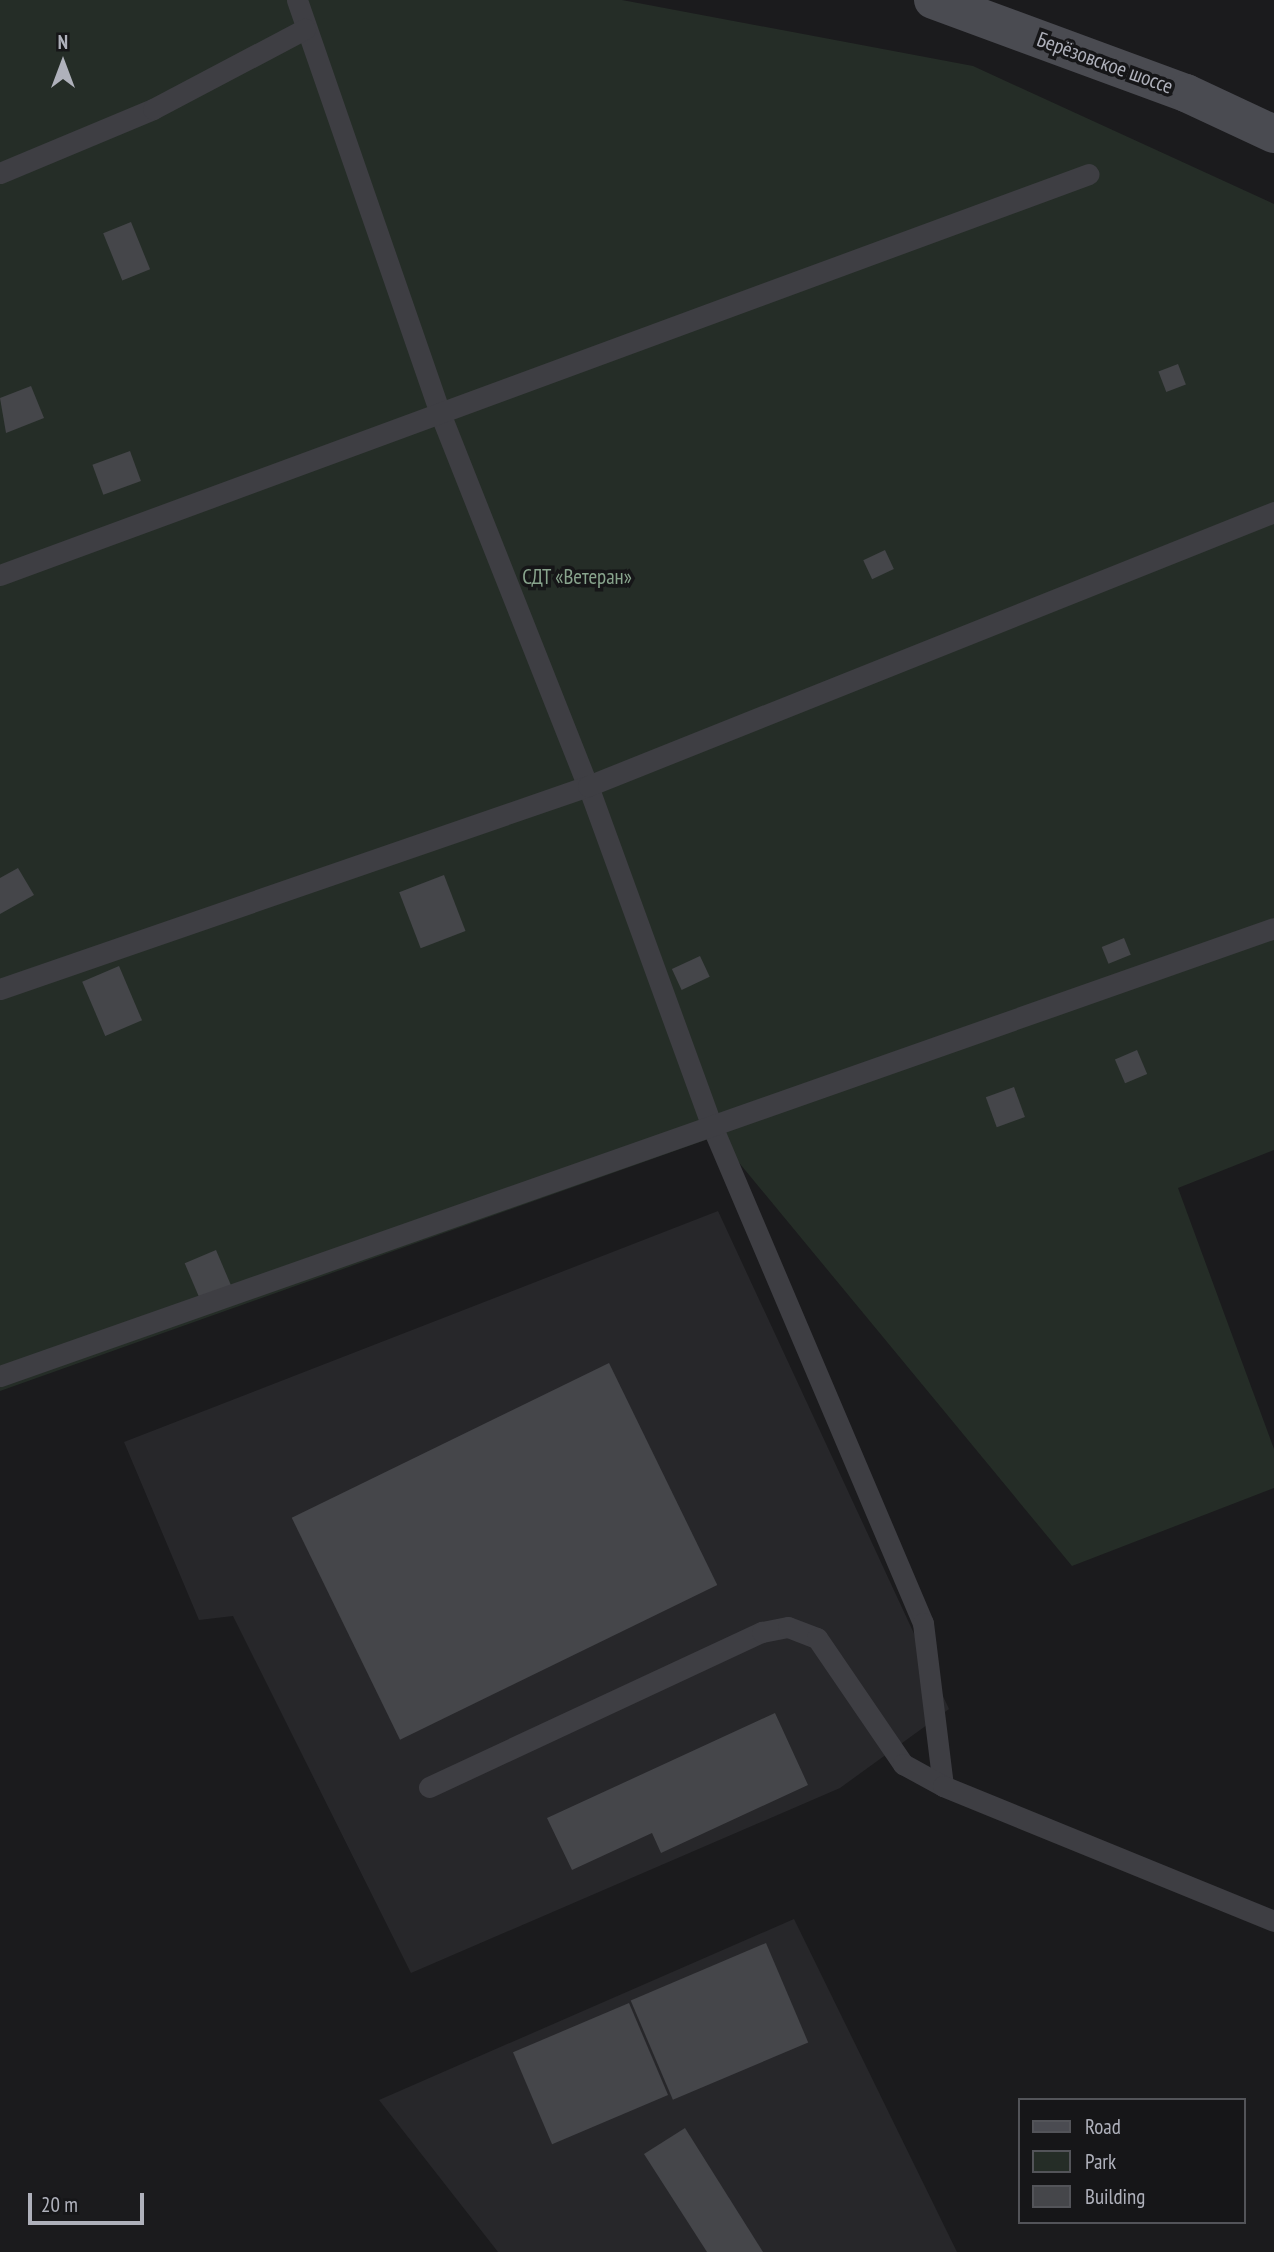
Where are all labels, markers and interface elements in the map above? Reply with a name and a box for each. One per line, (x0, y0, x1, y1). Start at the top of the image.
street label: Берёзовское шоссе (1034, 27, 1176, 99)
north arrow (28, 28, 98, 98)
text: N (58, 30, 68, 54)
park label: СДТ «Ветеран» (522, 564, 632, 590)
legend (1018, 2098, 1246, 2224)
text: Road (1085, 2113, 1121, 2140)
text: Park (1085, 2148, 1116, 2175)
scale bar (32, 2178, 147, 2222)
text: Building (1085, 2183, 1145, 2210)
text: 20 m (41, 2191, 78, 2218)

